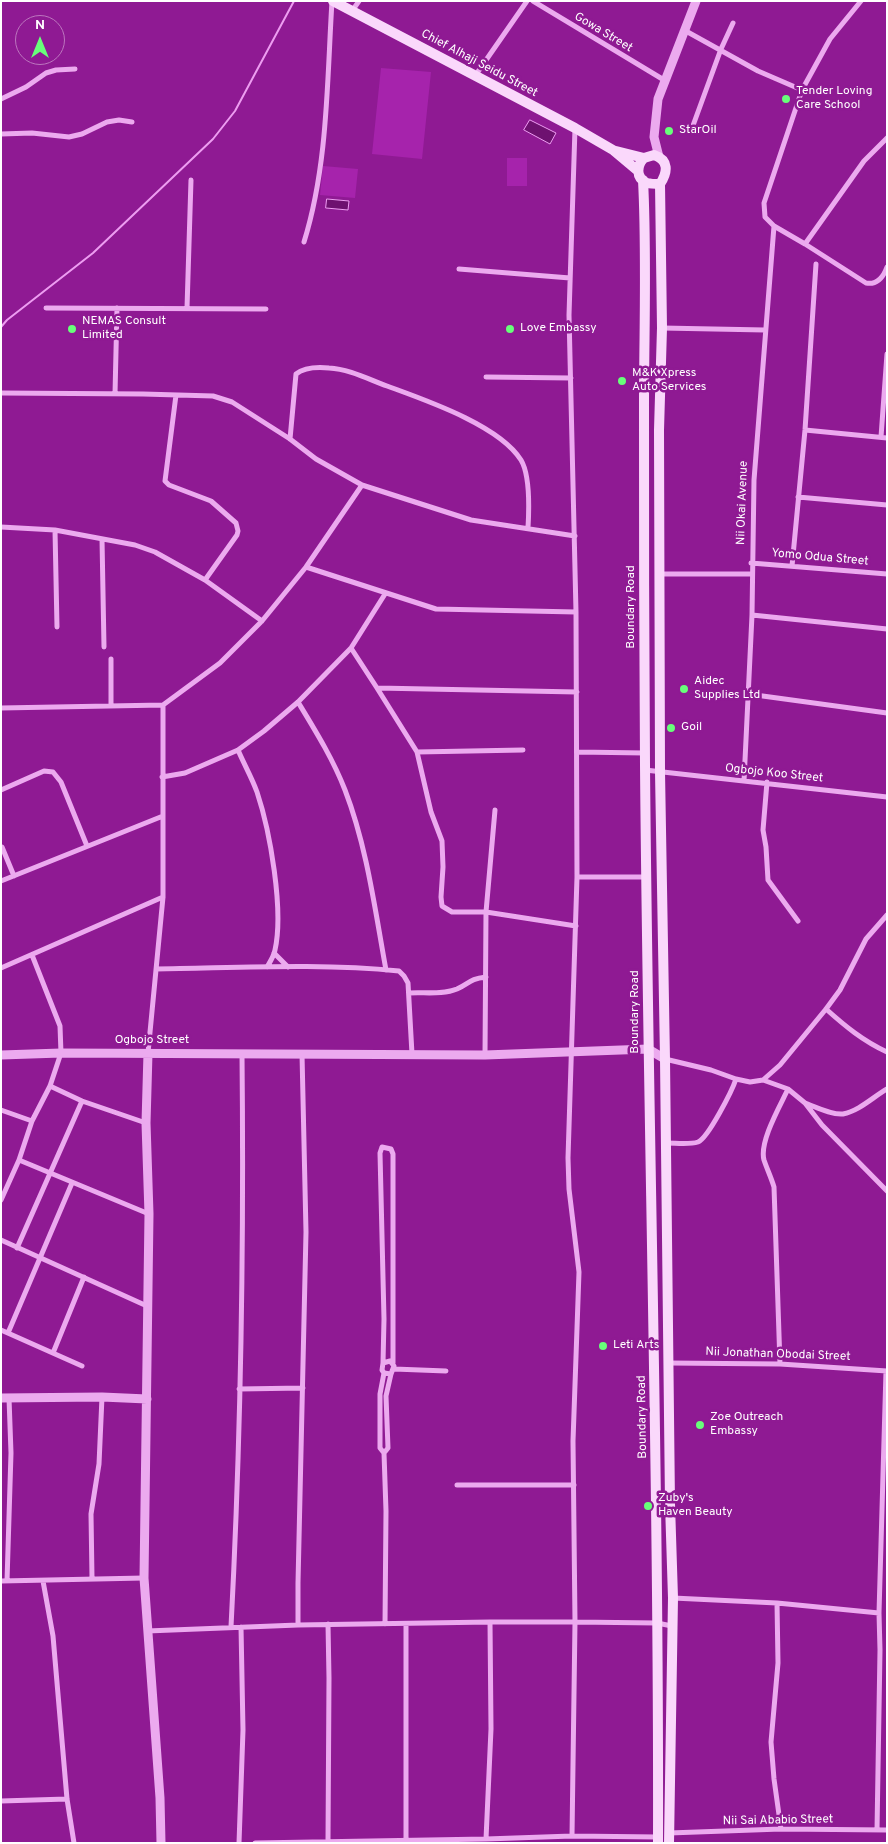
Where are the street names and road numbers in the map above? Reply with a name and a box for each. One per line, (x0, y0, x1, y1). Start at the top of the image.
street label: Gowa Street (571, 10, 635, 56)
street label: Chief Alhaji Seidu Street (418, 27, 540, 101)
street label: Nii Okai Avenue (734, 461, 752, 545)
street label: Yomo Odua Street (771, 547, 869, 569)
street label: Boundary Road (625, 565, 639, 649)
street label: Ogbojo Koo Street (724, 762, 824, 786)
street label: Boundary Road (629, 970, 643, 1054)
street label: Ogbojo Street (115, 1034, 189, 1048)
street label: Nii Jonathan Obodai Street (705, 1345, 851, 1365)
street label: Boundary Road (635, 1375, 651, 1459)
street label: Nii Sai Ababio Street (723, 1813, 833, 1829)

